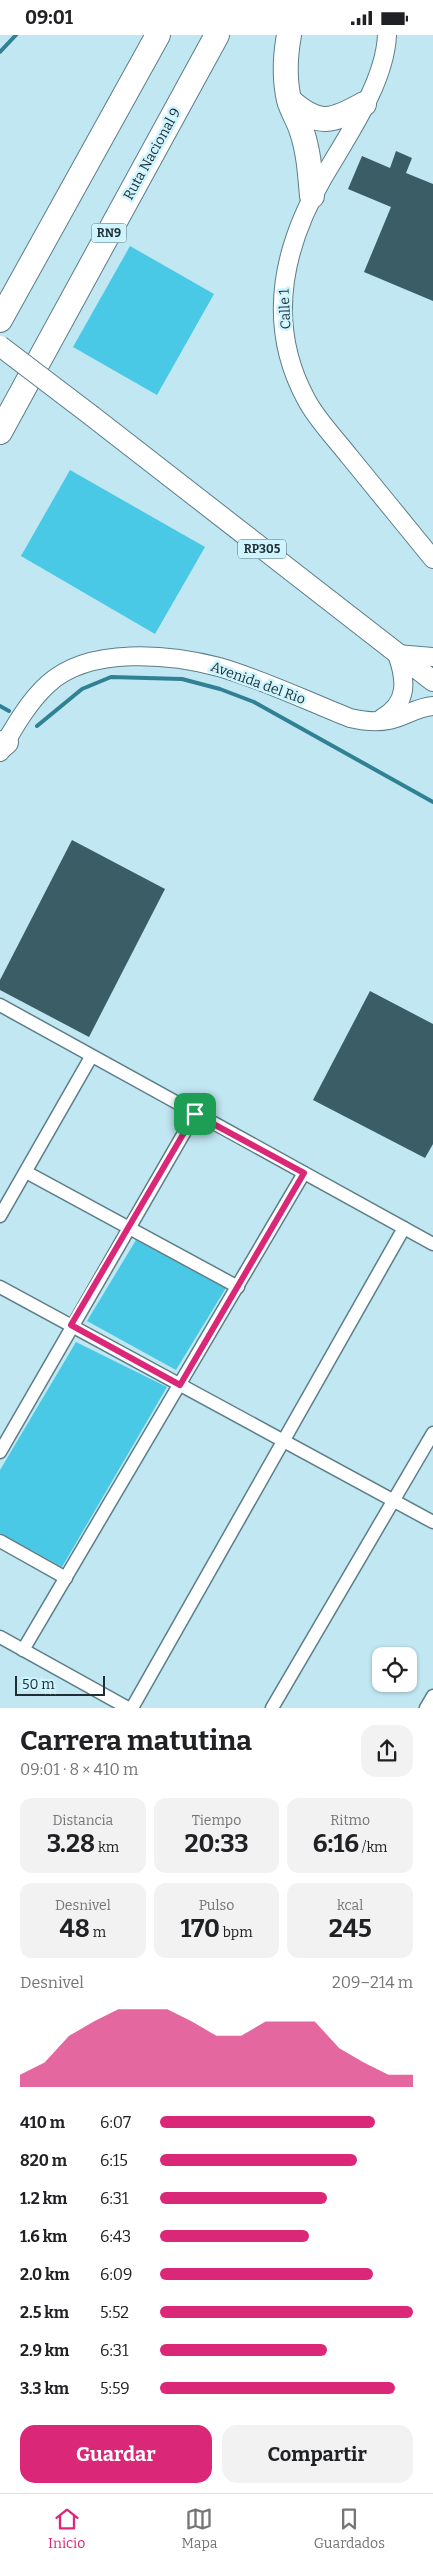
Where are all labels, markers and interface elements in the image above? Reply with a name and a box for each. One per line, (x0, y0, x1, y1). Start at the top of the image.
text: 09:01 (25, 6, 73, 29)
street label: Ruta Nacional 9 (120, 105, 184, 203)
road number: RN9 (92, 223, 126, 243)
street label: Calle 1 (275, 288, 295, 330)
road number: RP305 (238, 539, 286, 559)
street label: Avenida del Rio (208, 658, 308, 708)
pin (174, 1093, 216, 1135)
icon: arrive (181, 1100, 209, 1128)
map controls (372, 1647, 417, 1692)
button: locate (372, 1647, 417, 1692)
scale bar (15, 1673, 105, 1696)
text: 50 m (22, 1676, 55, 1693)
text: Carrera matutina (20, 1724, 252, 1757)
button: share (361, 1725, 413, 1777)
text: 09:01 · 8 × 410 m (20, 1760, 138, 1779)
text: Distancia (52, 1812, 113, 1829)
text: Tiempo (192, 1812, 241, 1829)
text: Ritmo (330, 1812, 370, 1829)
text: 3.28 (47, 1829, 95, 1859)
text: 20:33 (184, 1829, 249, 1859)
text: 6:16 (313, 1829, 359, 1859)
text: km (95, 1839, 119, 1856)
text: /km (359, 1839, 387, 1856)
text: Desnivel (55, 1897, 111, 1914)
text: Pulso (199, 1897, 234, 1914)
text: kcal (337, 1897, 363, 1914)
text: 48 (60, 1914, 90, 1944)
text: 170 (180, 1914, 220, 1944)
text: 245 (329, 1914, 372, 1944)
text: m (90, 1924, 106, 1941)
text: bpm (220, 1924, 253, 1941)
text: Desnivel (20, 1973, 84, 1992)
text: 209–214 m (332, 1973, 413, 1992)
text: 410 m (20, 2113, 65, 2132)
text: 6:07 (100, 2113, 131, 2132)
text: 820 m (20, 2151, 67, 2170)
text: 6:15 (100, 2151, 128, 2170)
text: 1.2 km (20, 2189, 67, 2208)
text: 6:31 (100, 2189, 128, 2208)
text: 1.6 km (20, 2227, 67, 2246)
text: 6:43 (100, 2227, 131, 2246)
text: 2.0 km (20, 2265, 70, 2284)
text: 6:09 (100, 2265, 132, 2284)
text: 2.5 km (20, 2303, 69, 2322)
text: 5:52 (100, 2303, 129, 2322)
text: 2.9 km (20, 2341, 69, 2360)
text: 6:31 (100, 2341, 128, 2360)
text: 3.3 km (20, 2379, 69, 2398)
text: 5:59 (100, 2379, 130, 2398)
button: Guardar (20, 2425, 212, 2483)
button: Compartir (222, 2425, 413, 2483)
tab: Inicio (48, 2505, 85, 2552)
tab: Mapa (182, 2505, 217, 2552)
tab: Guardados (314, 2505, 385, 2552)

